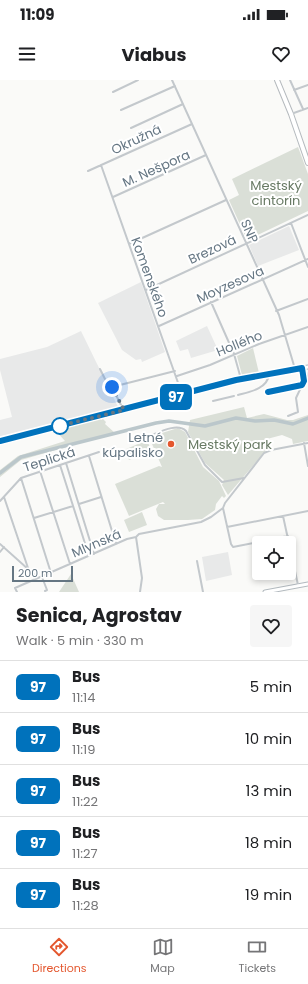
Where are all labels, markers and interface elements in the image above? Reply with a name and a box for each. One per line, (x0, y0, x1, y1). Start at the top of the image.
text: 11:09 (20, 4, 55, 25)
text: Viabus (121, 42, 187, 67)
icon: menu (16, 43, 38, 65)
icon: heart (270, 43, 292, 65)
street label: Okružná (108, 120, 164, 159)
street label: M. Nešpora (119, 145, 193, 192)
park label: Mestský cintorín (250, 176, 302, 210)
street label: SNP (236, 216, 263, 247)
street label: Brezová (185, 230, 239, 269)
street label: Komenského (126, 234, 173, 320)
street label: Moyzesova (193, 261, 267, 308)
street label: Hollého (213, 326, 265, 361)
your location (102, 377, 122, 397)
line badge: 97 (158, 384, 194, 410)
text: 97 (168, 387, 184, 407)
unlabelled marker (51, 417, 69, 435)
place label: Letné kúpalisko (102, 428, 163, 462)
park label: Mestský park (188, 435, 272, 454)
marker: Letné kúpalisko (166, 439, 176, 449)
street label: Teplická (21, 442, 78, 477)
street label: Mlynská (68, 524, 124, 562)
map controls (252, 536, 296, 580)
button: locate (252, 536, 296, 580)
scale bar (12, 564, 73, 583)
text: 200 m (18, 565, 52, 581)
text: Senica, Agrostav (16, 602, 182, 629)
button: heart (250, 605, 292, 647)
text: Walk · 5 min · 330 m (16, 631, 144, 650)
text: Bus (72, 666, 100, 687)
text: 5 min (250, 676, 292, 697)
text: 97 (30, 677, 46, 697)
text: 11:14 (72, 688, 95, 707)
text: Bus (72, 718, 100, 739)
text: 10 min (245, 728, 292, 749)
text: 97 (30, 729, 46, 749)
text: 11:19 (72, 740, 95, 759)
text: Bus (72, 770, 100, 791)
text: 13 min (246, 780, 292, 801)
text: 97 (30, 781, 46, 801)
text: 11:22 (72, 792, 98, 811)
text: Bus (72, 822, 100, 843)
text: 18 min (245, 832, 292, 853)
text: 97 (30, 833, 46, 853)
text: 11:27 (72, 844, 98, 863)
text: Bus (72, 874, 100, 895)
text: 19 min (245, 884, 292, 905)
text: 97 (30, 885, 46, 905)
text: 11:28 (72, 896, 99, 915)
tab: Directions (32, 936, 87, 977)
tab: Map (150, 936, 175, 977)
tab: Tickets (239, 936, 276, 977)

